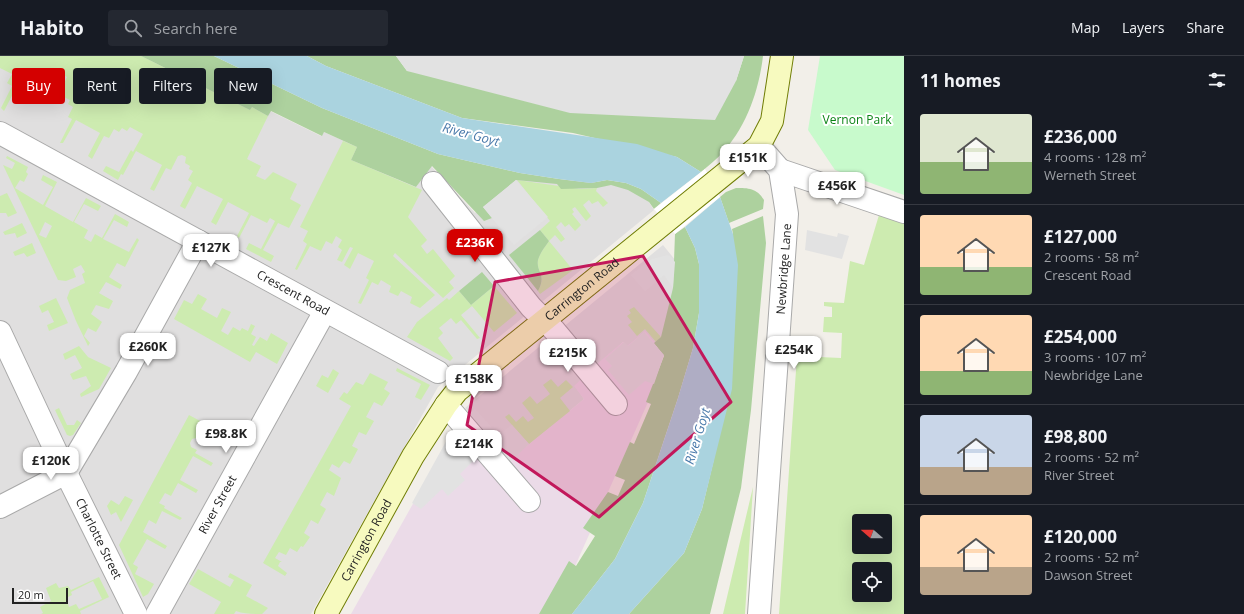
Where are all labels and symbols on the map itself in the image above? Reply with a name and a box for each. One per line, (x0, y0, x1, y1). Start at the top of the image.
park label: Vernon Park (823, 111, 892, 128)
water label: River Goyt (441, 118, 502, 150)
pin: £151K (720, 144, 776, 178)
pin: £456K (809, 172, 865, 206)
street label: Newbridge Lane (772, 223, 795, 315)
pin: £236K (447, 229, 503, 263)
pin: £127K (183, 234, 239, 268)
street label: Carrington Road (541, 254, 623, 325)
street label: Crescent Road (254, 266, 333, 319)
pin: £260K (120, 333, 176, 367)
pin: £254K (766, 336, 822, 370)
pin: £215K (540, 339, 596, 373)
pin: £158K (446, 365, 502, 399)
water label: River Goyt (680, 405, 714, 466)
pin: £98.8K (193, 420, 259, 454)
pin: £214K (446, 430, 502, 464)
pin: £120K (23, 447, 79, 481)
street label: River Street (194, 472, 240, 537)
street label: Charlotte Street (72, 495, 126, 582)
street label: Carrington Road (337, 496, 396, 584)
north arrow (852, 514, 892, 554)
scale bar (12, 586, 68, 605)

